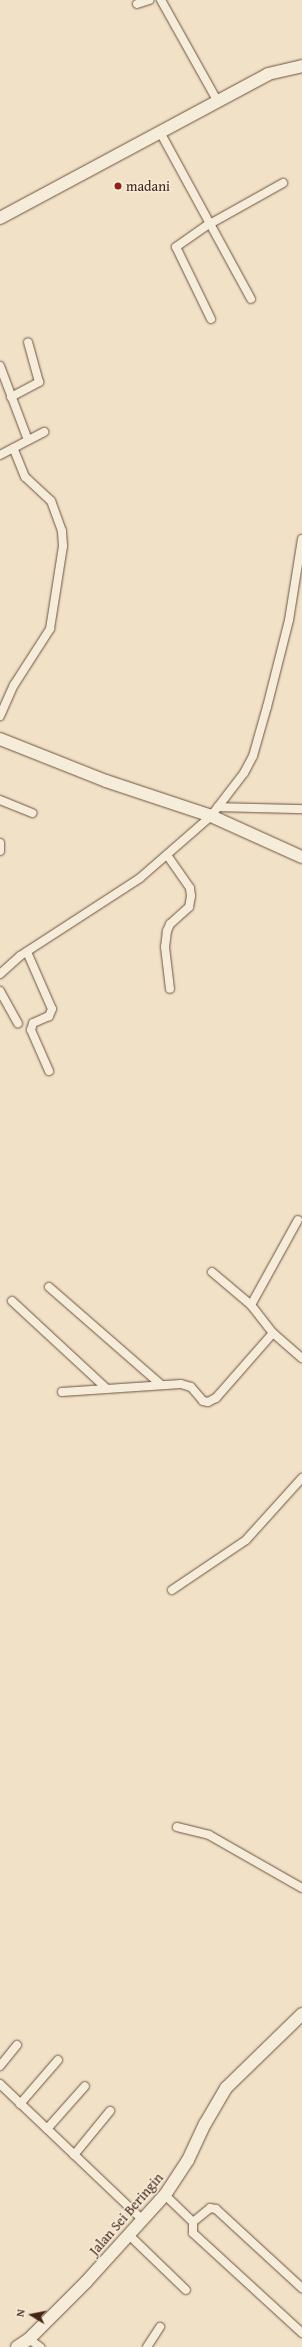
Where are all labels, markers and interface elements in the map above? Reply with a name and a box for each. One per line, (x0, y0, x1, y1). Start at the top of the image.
place label: madani (126, 178, 170, 194)
marker: madani (113, 181, 123, 191)
street label: Jalan Sei Beringin (86, 2169, 166, 2259)
north arrow (12, 2295, 52, 2335)
text: N (12, 2308, 29, 2318)

